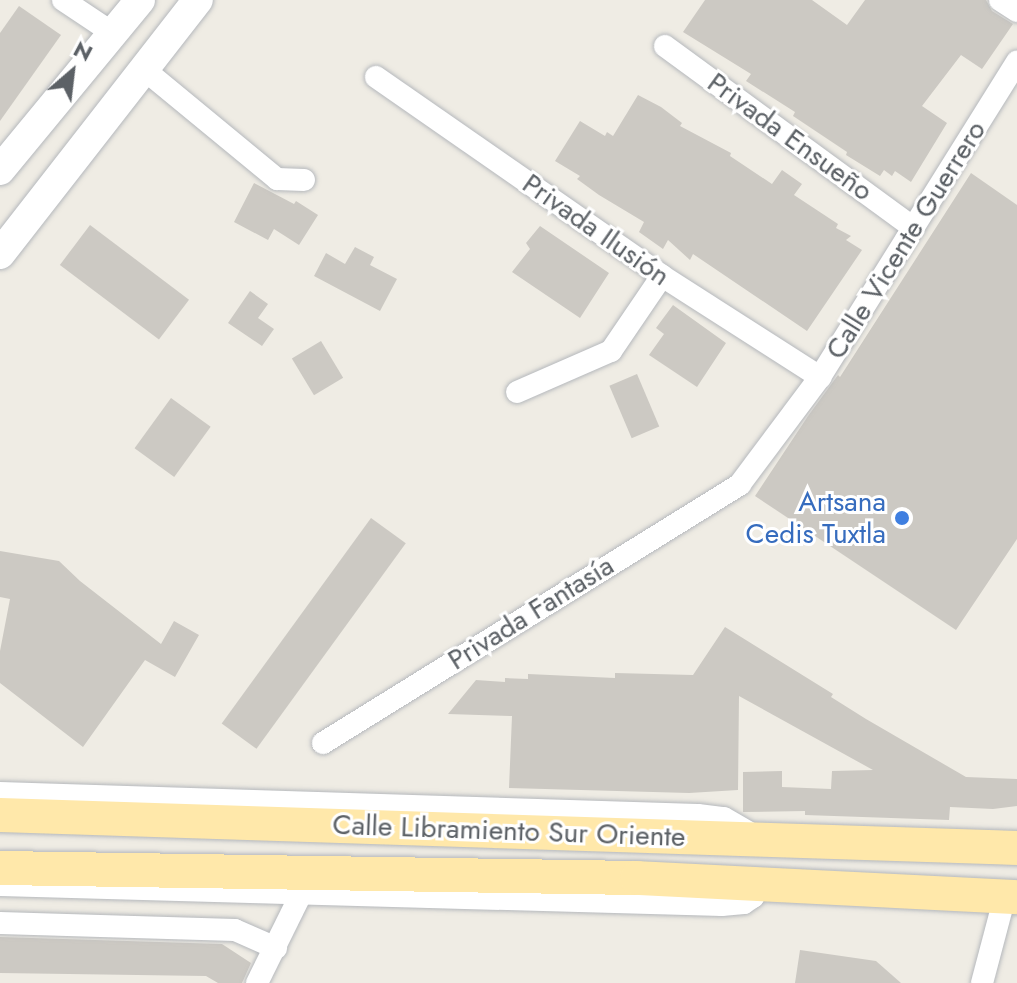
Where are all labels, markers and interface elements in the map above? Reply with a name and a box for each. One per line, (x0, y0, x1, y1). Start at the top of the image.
north arrow (32, 32, 112, 112)
text: N (68, 33, 98, 69)
street label: Privada Ensueño (701, 66, 879, 208)
street label: Calle Vicente Guerrero (819, 115, 993, 365)
street label: Privada Ilusión (516, 167, 676, 293)
place label: Artsana Cedis Tuxtla (746, 485, 886, 551)
marker: Artsana Cedis Tuxtla (893, 509, 911, 527)
street label: Privada Fantasía (442, 549, 620, 677)
street label: Calle Libramiento Sur Oriente (332, 808, 686, 854)

